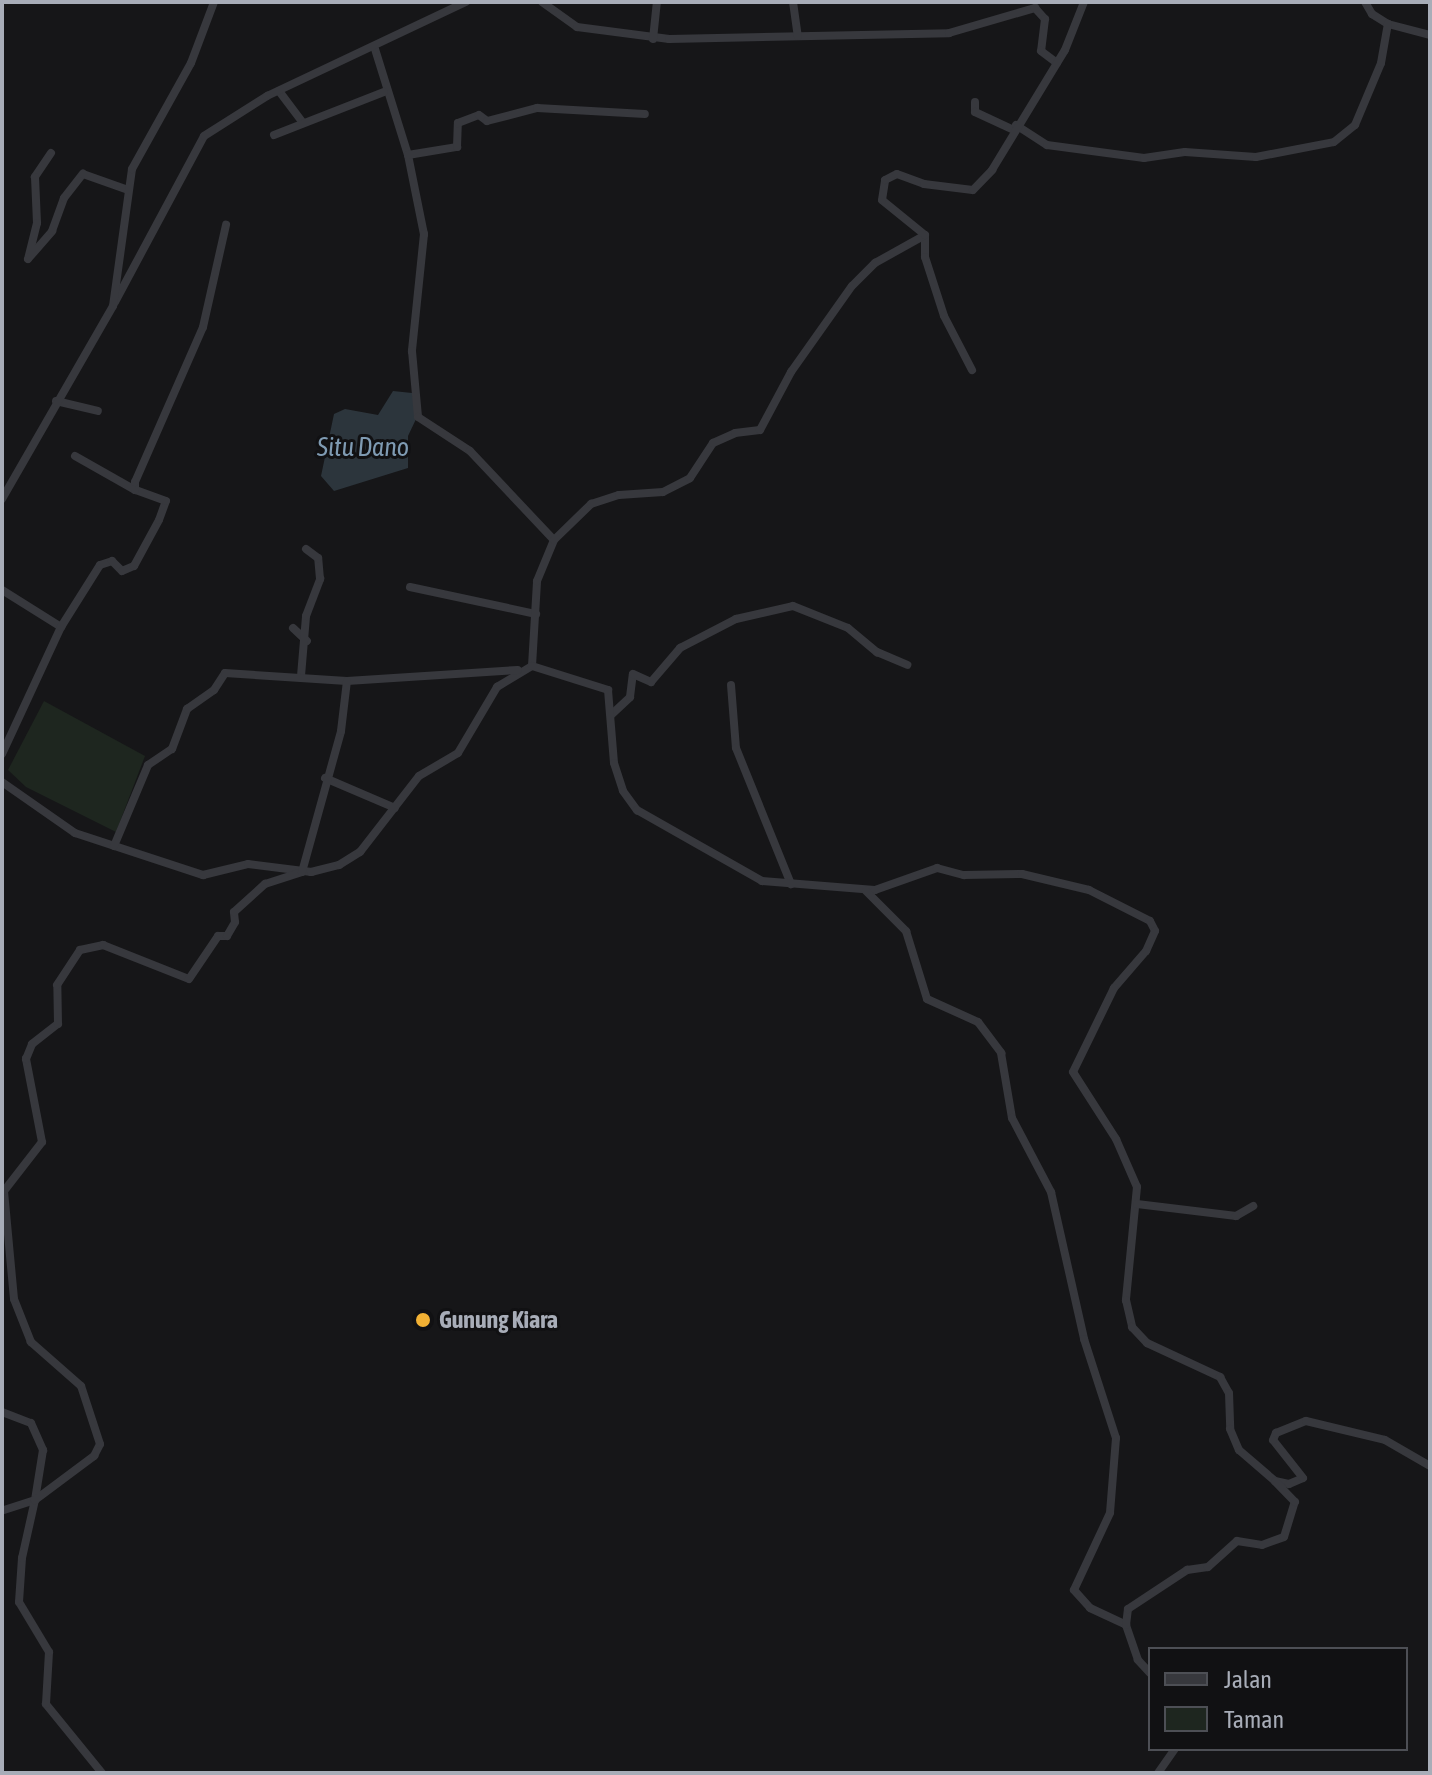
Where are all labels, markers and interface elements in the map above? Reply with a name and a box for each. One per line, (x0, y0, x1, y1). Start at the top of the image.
water label: Situ Dano (317, 432, 409, 464)
place label: Gunung Kiara (439, 1306, 558, 1334)
marker: Gunung Kiara (414, 1311, 432, 1329)
legend (1148, 1647, 1408, 1751)
text: Jalan (1224, 1666, 1272, 1693)
text: Taman (1224, 1706, 1284, 1733)

